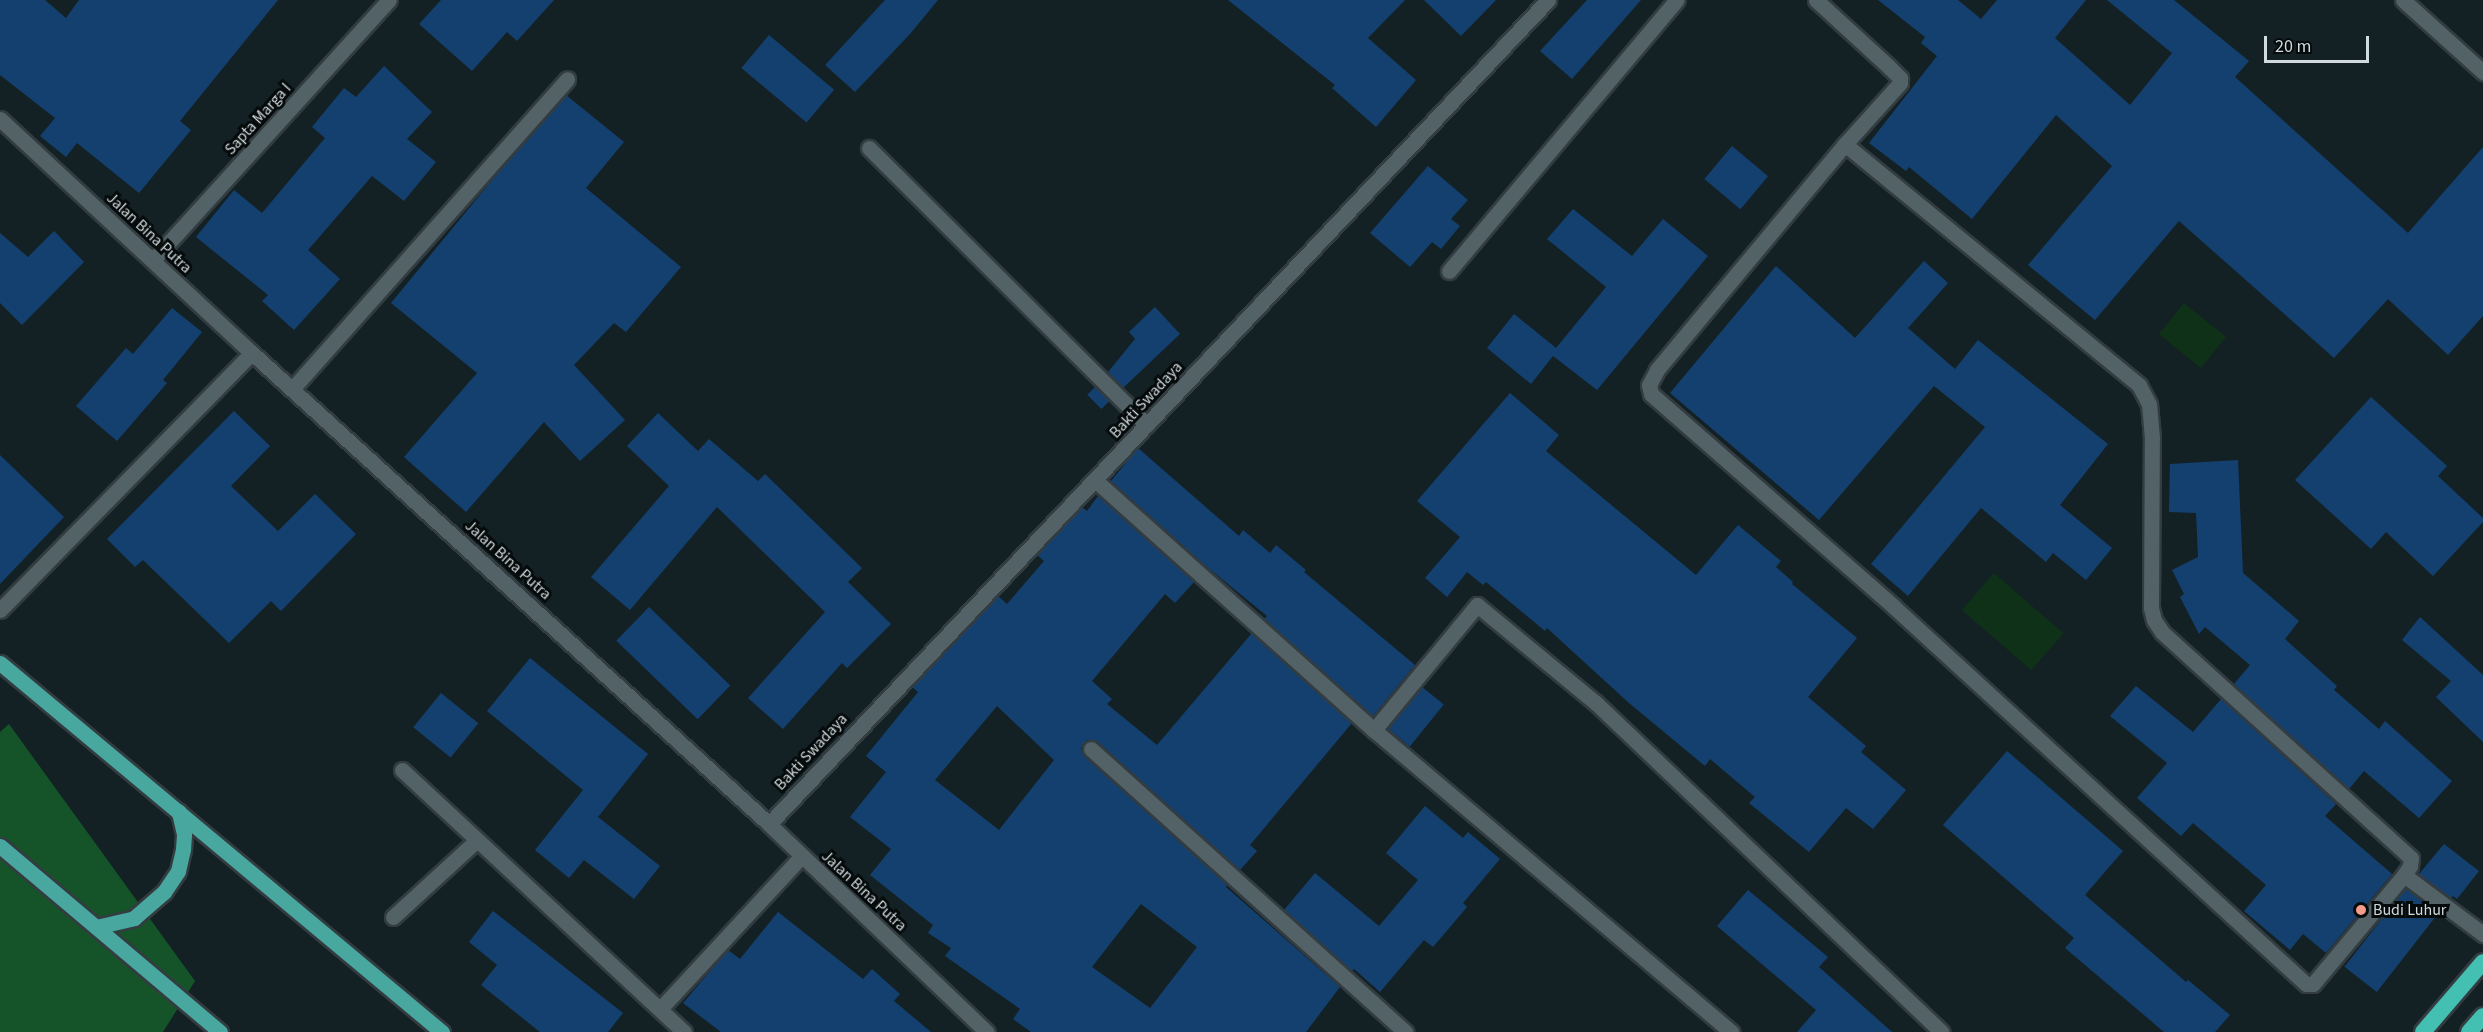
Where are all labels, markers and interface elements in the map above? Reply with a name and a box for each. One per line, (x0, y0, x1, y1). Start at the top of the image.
scale bar (2267, 24, 2372, 62)
text: 20 m (2275, 34, 2311, 59)
street label: Sapta Marga I (221, 79, 295, 159)
street label: Jalan Bina Putra (102, 189, 196, 277)
street label: Bakti Swadaya (1106, 358, 1186, 442)
street label: Jalan Bina Putra (461, 516, 555, 604)
street label: Bakti Swadaya (771, 710, 851, 794)
street label: Jalan Bina Putra (817, 847, 911, 935)
place label: Budi Luhur (2373, 900, 2446, 920)
marker: Budi Luhur (2354, 903, 2368, 917)

